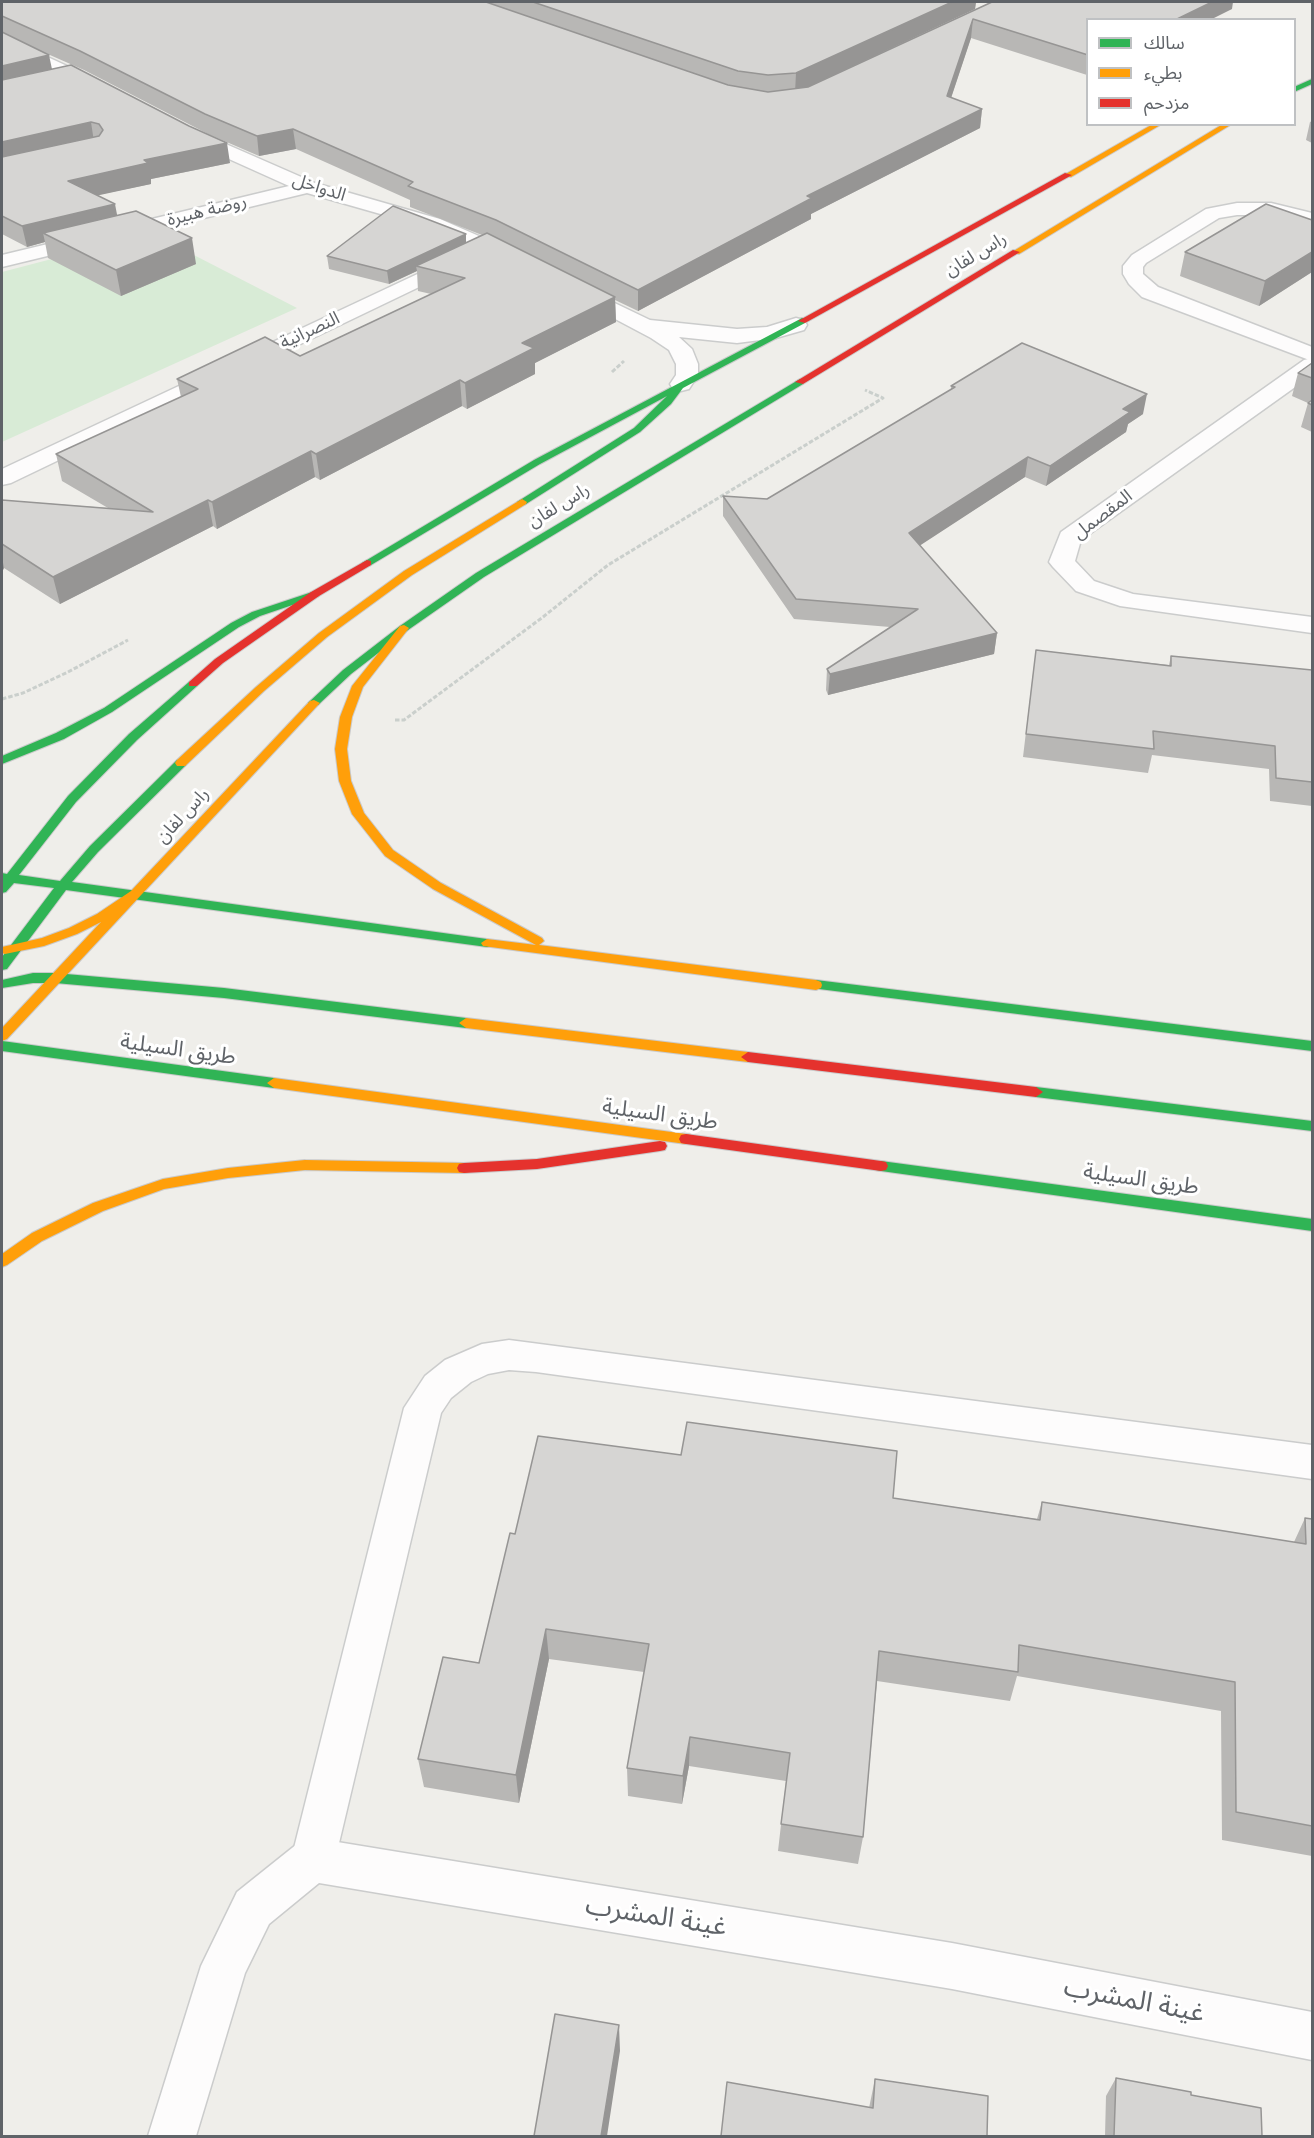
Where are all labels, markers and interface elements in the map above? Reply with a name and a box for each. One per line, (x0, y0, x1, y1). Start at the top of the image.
legend (1086, 18, 1296, 126)
text: سالك (1144, 31, 1185, 54)
text: بطيء (1144, 61, 1182, 84)
text: مزدحم (1144, 91, 1189, 114)
street label: الدواخل (290, 169, 348, 207)
street label: روضة هبيرة (165, 191, 249, 231)
street label: راس لفان (941, 228, 1011, 282)
street label: النصرانية (277, 308, 343, 354)
street label: راس لفان (524, 479, 594, 533)
street label: المقصمل (1069, 486, 1137, 544)
street label: راس لفان (152, 784, 214, 848)
street label: طريق السيلية (119, 1029, 237, 1071)
street label: طريق السيلية (601, 1094, 719, 1136)
street label: طريق السيلية (1082, 1159, 1200, 1201)
street label: غينة المشرب (583, 1890, 729, 1944)
street label: غينة المشرب (1061, 1972, 1207, 2030)

